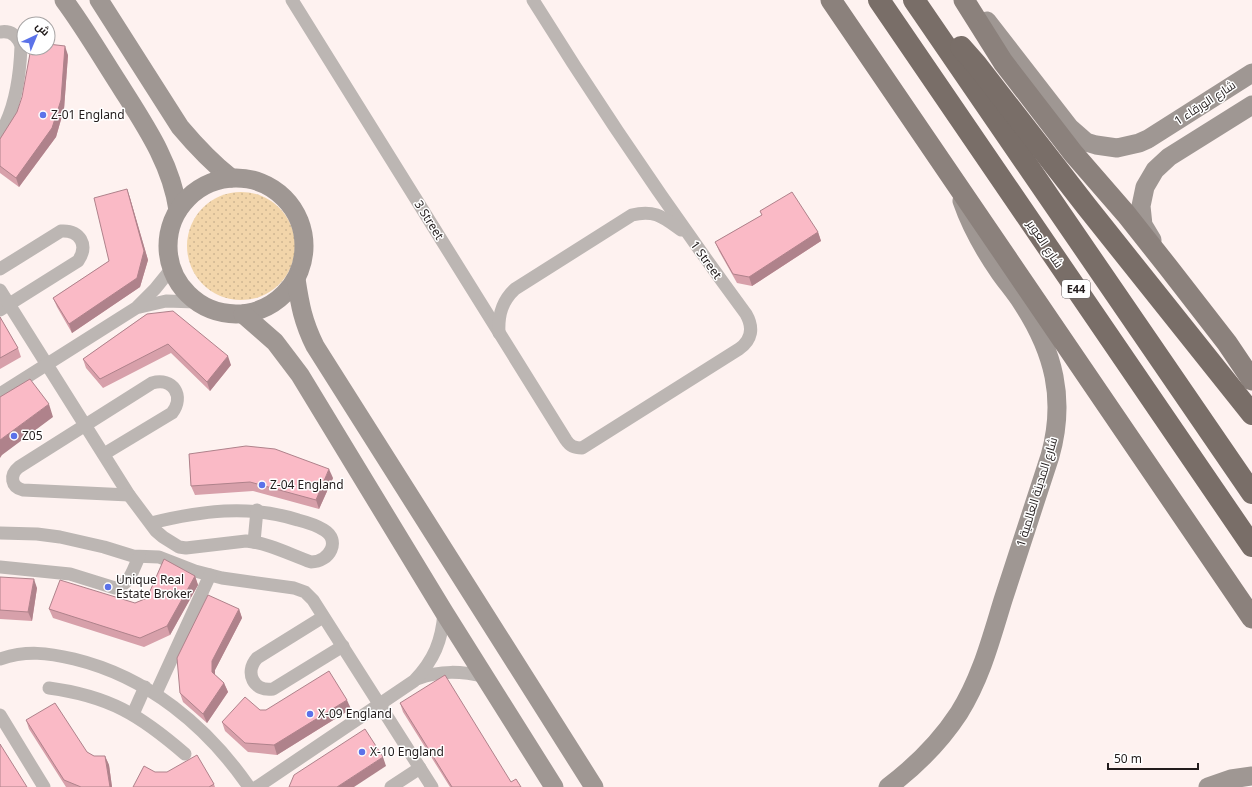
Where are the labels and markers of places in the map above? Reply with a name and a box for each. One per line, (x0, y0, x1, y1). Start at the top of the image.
place label: Z-01 England (51, 106, 125, 123)
marker: Z-01 England (38, 110, 48, 120)
place label: Z05 (22, 427, 43, 444)
marker: Z05 (9, 431, 19, 441)
place label: Z-04 England (270, 476, 344, 493)
marker: Z-04 England (257, 480, 267, 490)
place label: Unique Real Estate Broker (116, 571, 192, 602)
marker: Unique Real Estate Broker (103, 582, 113, 592)
place label: X-09 England (318, 705, 392, 722)
marker: X-09 England (305, 709, 315, 719)
place label: X-10 England (370, 743, 444, 760)
marker: X-10 England (357, 747, 367, 757)

